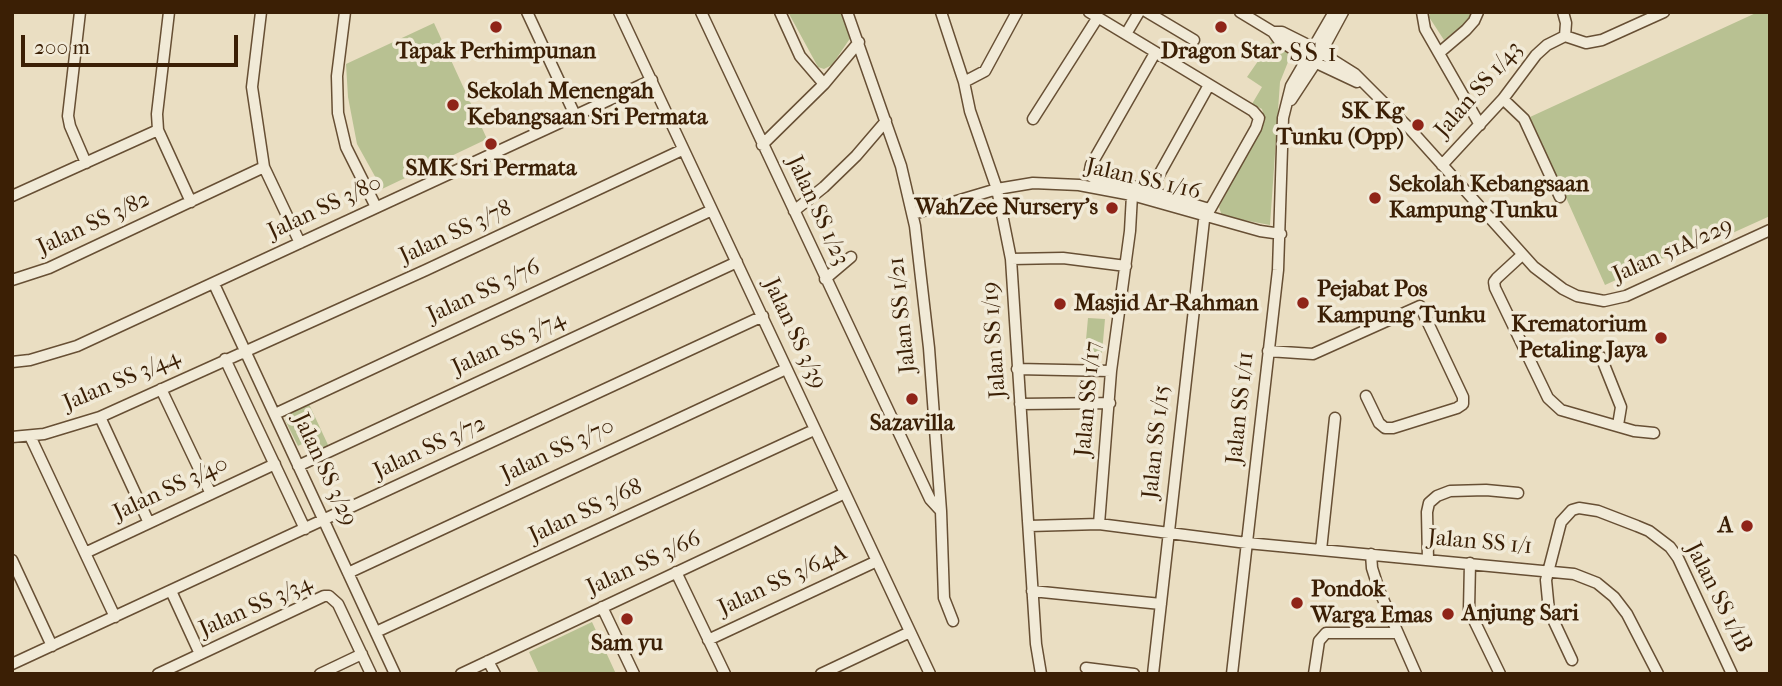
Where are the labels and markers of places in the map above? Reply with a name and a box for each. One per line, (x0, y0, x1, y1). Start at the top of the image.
marker: Tapak Perhimpunan (488, 19, 504, 35)
marker: Dragon Star (1213, 19, 1229, 35)
place label: Tapak Perhimpunan (396, 38, 596, 66)
place label: Dragon Star (1161, 38, 1281, 66)
place label: Sekolah Menengah Kebangsaan Sri Permata (467, 78, 708, 132)
marker: Sekolah Menengah Kebangsaan Sri Permata (445, 97, 461, 113)
place label: SK Kg Tunku (Opp) (1277, 98, 1404, 152)
marker: SK Kg Tunku (Opp) (1410, 117, 1426, 133)
marker: SMK Sri Permata (483, 136, 499, 152)
place label: SMK Sri Permata (405, 155, 577, 183)
place label: Sekolah Kebangsaan Kampung Tunku (1389, 171, 1589, 225)
marker: Sekolah Kebangsaan Kampung Tunku (1367, 190, 1383, 206)
place label: WahZee Nursery's (915, 194, 1098, 222)
marker: WahZee Nursery's (1104, 200, 1120, 216)
place label: Pejabat Pos Kampung Tunku (1317, 276, 1486, 330)
place label: Masjid Ar-Rahman (1074, 290, 1259, 318)
marker: Pejabat Pos Kampung Tunku (1295, 295, 1311, 311)
marker: Masjid Ar-Rahman (1052, 296, 1068, 312)
place label: Krematorium Petaling Jaya (1511, 311, 1647, 365)
marker: Krematorium Petaling Jaya (1653, 330, 1669, 346)
marker: Sazavilla (904, 391, 920, 407)
place label: Sazavilla (870, 410, 954, 438)
place label: A (1718, 512, 1733, 540)
marker: A (1739, 518, 1755, 534)
place label: Pondok Warga Emas (1311, 576, 1432, 630)
marker: Pondok Warga Emas (1289, 595, 1305, 611)
place label: Anjung Sari (1462, 600, 1579, 628)
marker: Anjung Sari (1440, 606, 1456, 622)
marker: Sam yu (619, 611, 635, 627)
place label: Sam yu (591, 630, 663, 658)

